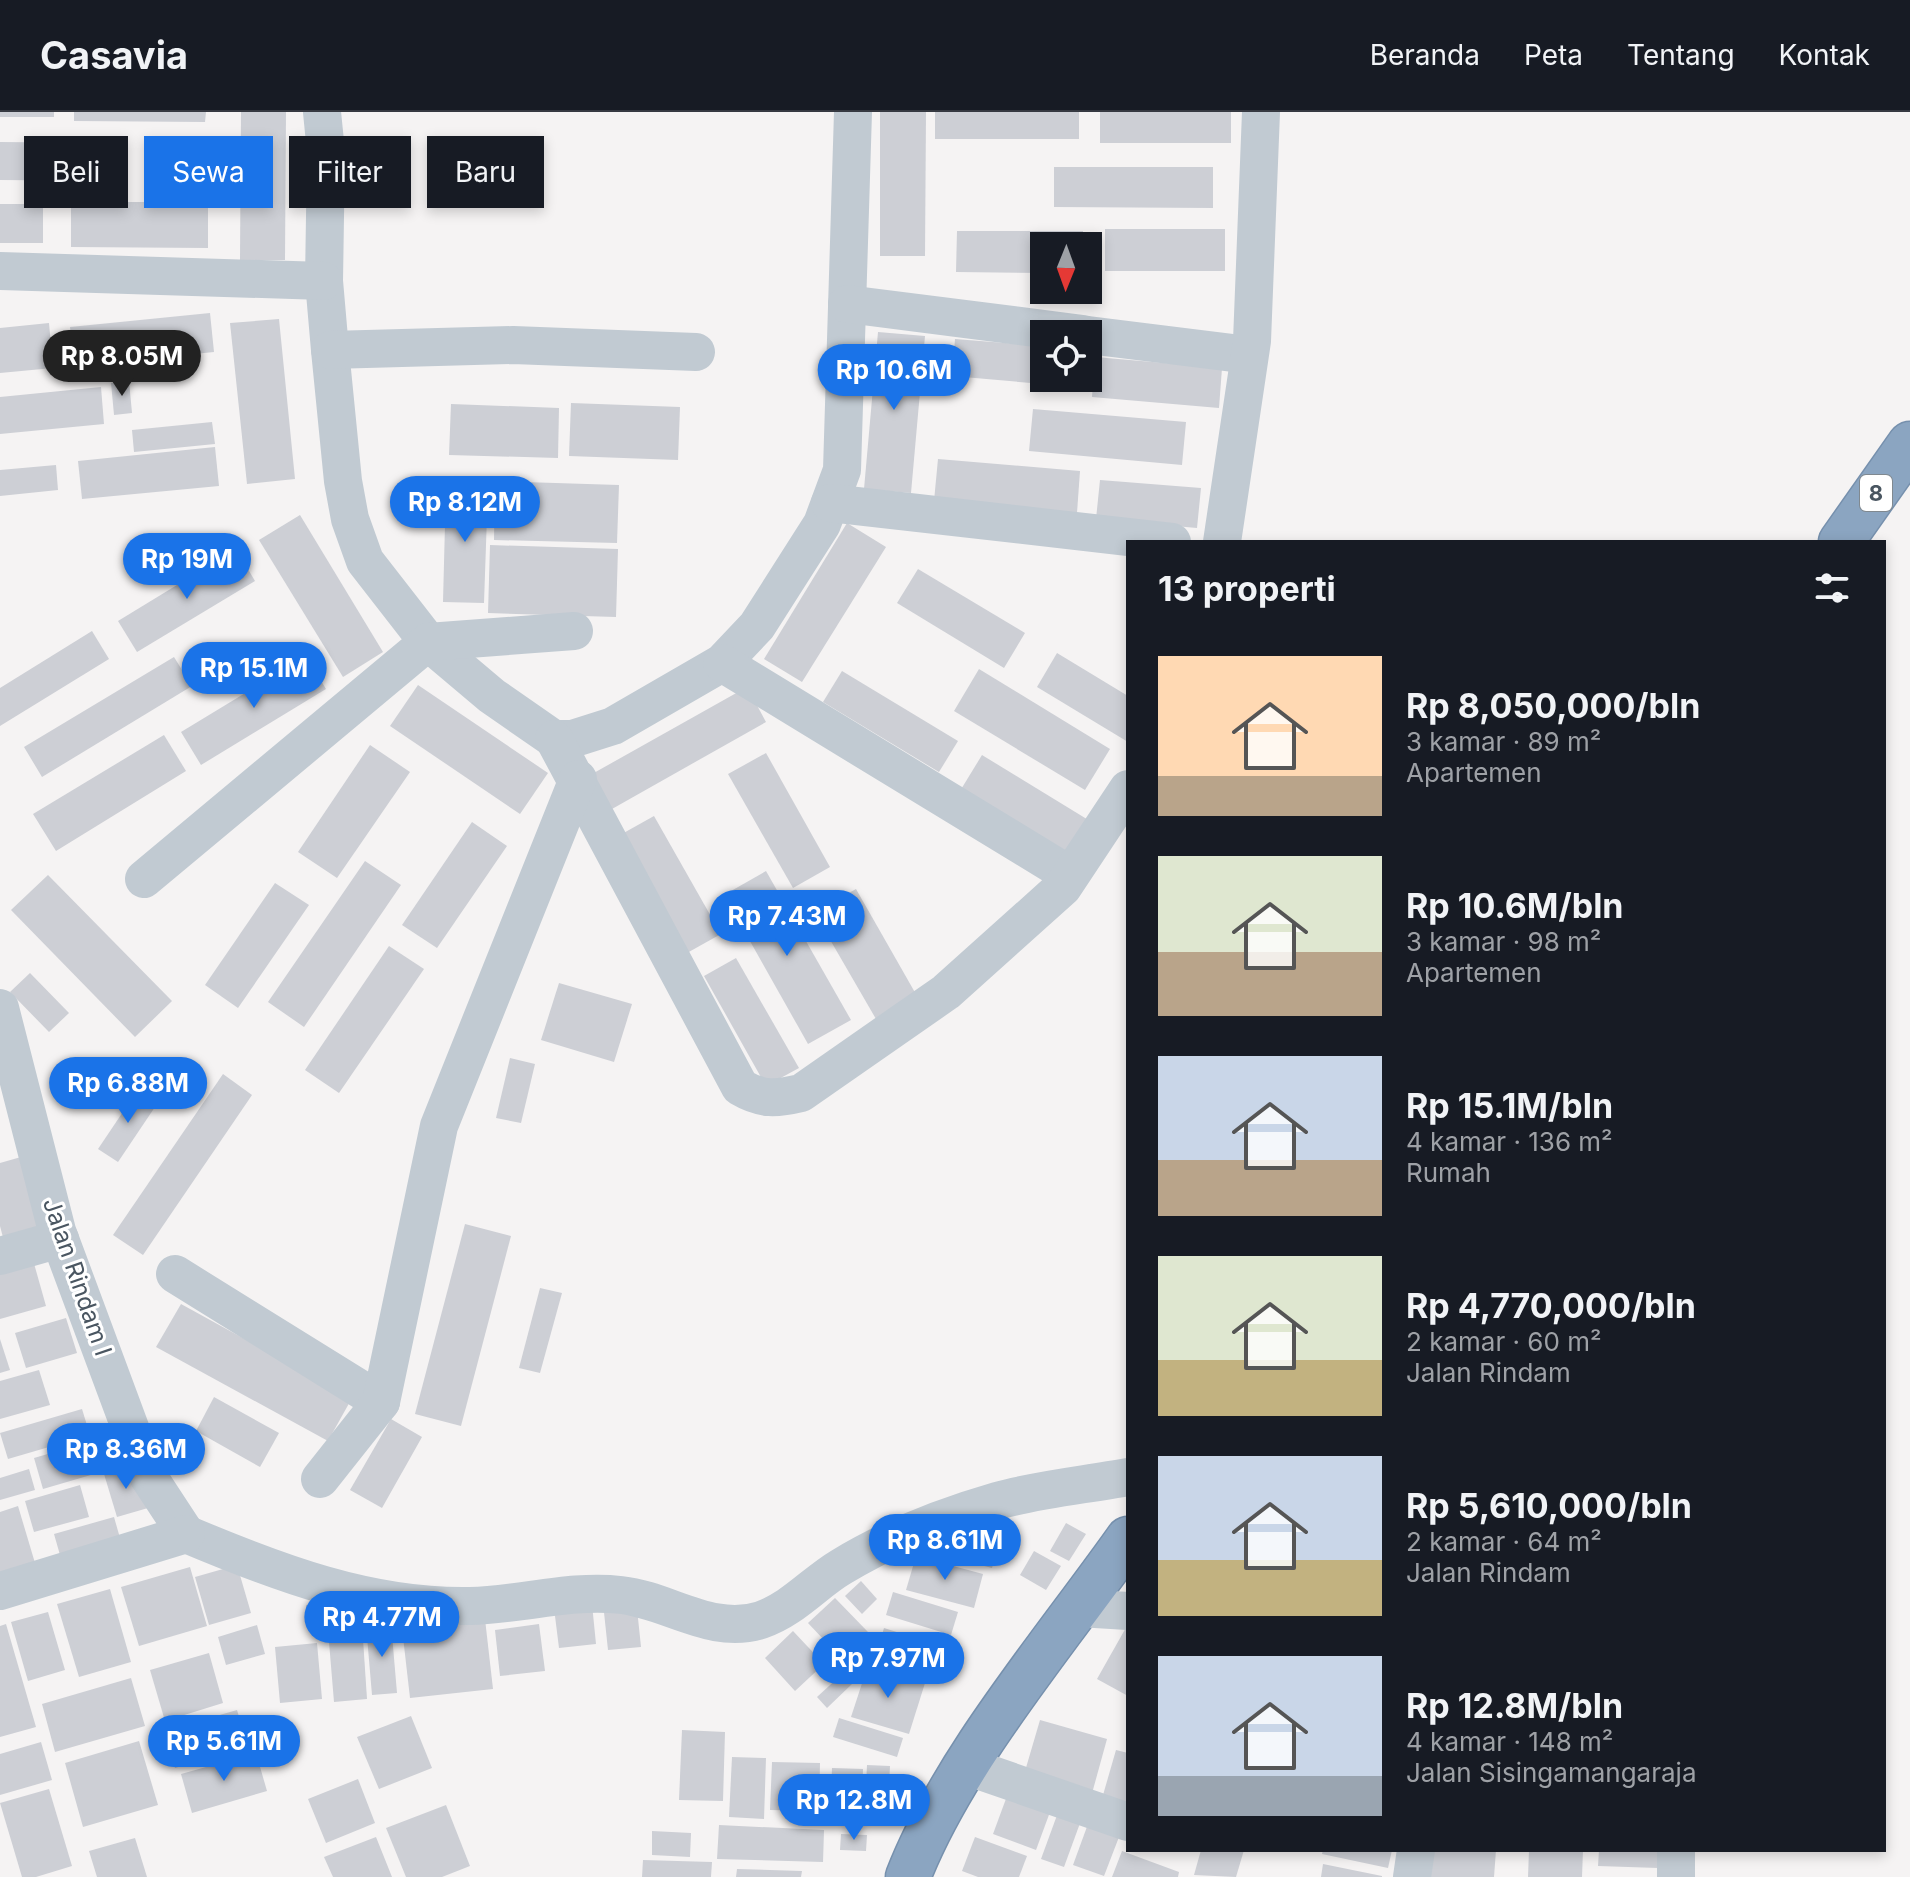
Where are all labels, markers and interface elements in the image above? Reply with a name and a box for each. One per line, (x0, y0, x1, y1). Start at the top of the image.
text: Casavia (40, 32, 188, 78)
text: Beranda (1370, 38, 1480, 72)
text: Peta (1524, 38, 1583, 72)
text: Tentang (1627, 38, 1735, 72)
text: Kontak (1779, 38, 1870, 72)
chip: Beli (24, 136, 128, 208)
chip: Sewa (144, 136, 273, 208)
chip: Filter (289, 136, 411, 208)
chip: Baru (427, 136, 544, 208)
north arrow (1030, 232, 1102, 304)
map controls (1030, 232, 1102, 392)
button: locate (1030, 320, 1102, 392)
pin: Rp 8.05M (39, 330, 205, 398)
text: Rp 8.05M (61, 340, 183, 371)
pin: Rp 10.6M (811, 344, 977, 412)
text: Rp 10.6M (836, 354, 952, 385)
road number: 8 (1860, 475, 1892, 511)
pin: Rp 8.12M (382, 476, 548, 544)
text: Rp 8.12M (408, 486, 522, 517)
pin: Rp 19M (122, 533, 252, 601)
text: Rp 19M (141, 543, 233, 574)
icon: filters (1810, 566, 1854, 610)
text: 13 properti (1158, 568, 1336, 609)
pin: Rp 15.1M (171, 642, 337, 710)
text: Rp 15.1M (200, 652, 308, 683)
text: Rp 8,050,000/bln (1406, 685, 1700, 726)
icon: home (1222, 688, 1318, 784)
text: 3 kamar · 89 m² (1406, 726, 1601, 757)
text: Apartemen (1406, 757, 1542, 788)
text: Rp 10.6M/bln (1406, 885, 1624, 926)
icon: home (1222, 888, 1318, 984)
pin: Rp 7.43M (704, 890, 870, 958)
text: Rp 7.43M (728, 900, 846, 931)
text: 3 kamar · 98 m² (1406, 926, 1601, 957)
text: Apartemen (1406, 957, 1542, 988)
pin: Rp 6.88M (45, 1057, 211, 1125)
text: Rp 6.88M (67, 1067, 189, 1098)
text: Rp 15.1M/bln (1406, 1085, 1613, 1126)
icon: home (1222, 1088, 1318, 1184)
text: 4 kamar · 136 m² (1406, 1126, 1613, 1157)
text: Rumah (1406, 1157, 1491, 1188)
street label: Jalan Rindam I (37, 1194, 118, 1360)
text: Rp 4,770,000/bln (1406, 1285, 1696, 1326)
icon: home (1222, 1288, 1318, 1384)
text: 2 kamar · 60 m² (1406, 1326, 1601, 1357)
text: Jalan Rindam (1406, 1357, 1571, 1388)
pin: Rp 8.36M (43, 1423, 209, 1491)
text: Rp 8.36M (65, 1433, 187, 1464)
text: Rp 5,610,000/bln (1406, 1485, 1692, 1526)
icon: home (1222, 1488, 1318, 1584)
pin: Rp 8.61M (862, 1514, 1028, 1582)
text: Rp 8.61M (887, 1524, 1003, 1555)
text: 2 kamar · 64 m² (1406, 1526, 1602, 1557)
text: Jalan Rindam (1406, 1557, 1571, 1588)
pin: Rp 4.77M (299, 1591, 465, 1659)
text: Rp 4.77M (322, 1601, 442, 1632)
pin: Rp 7.97M (805, 1632, 971, 1700)
text: Rp 7.97M (830, 1642, 946, 1673)
text: Rp 12.8M/bln (1406, 1685, 1623, 1726)
icon: home (1222, 1688, 1318, 1784)
pin: Rp 5.61M (141, 1715, 307, 1783)
text: Rp 5.61M (166, 1725, 282, 1756)
text: 4 kamar · 148 m² (1406, 1726, 1613, 1757)
text: Jalan Sisingamangaraja (1406, 1757, 1696, 1788)
pin: Rp 12.8M (771, 1774, 937, 1842)
text: Rp 12.8M (796, 1784, 912, 1815)

